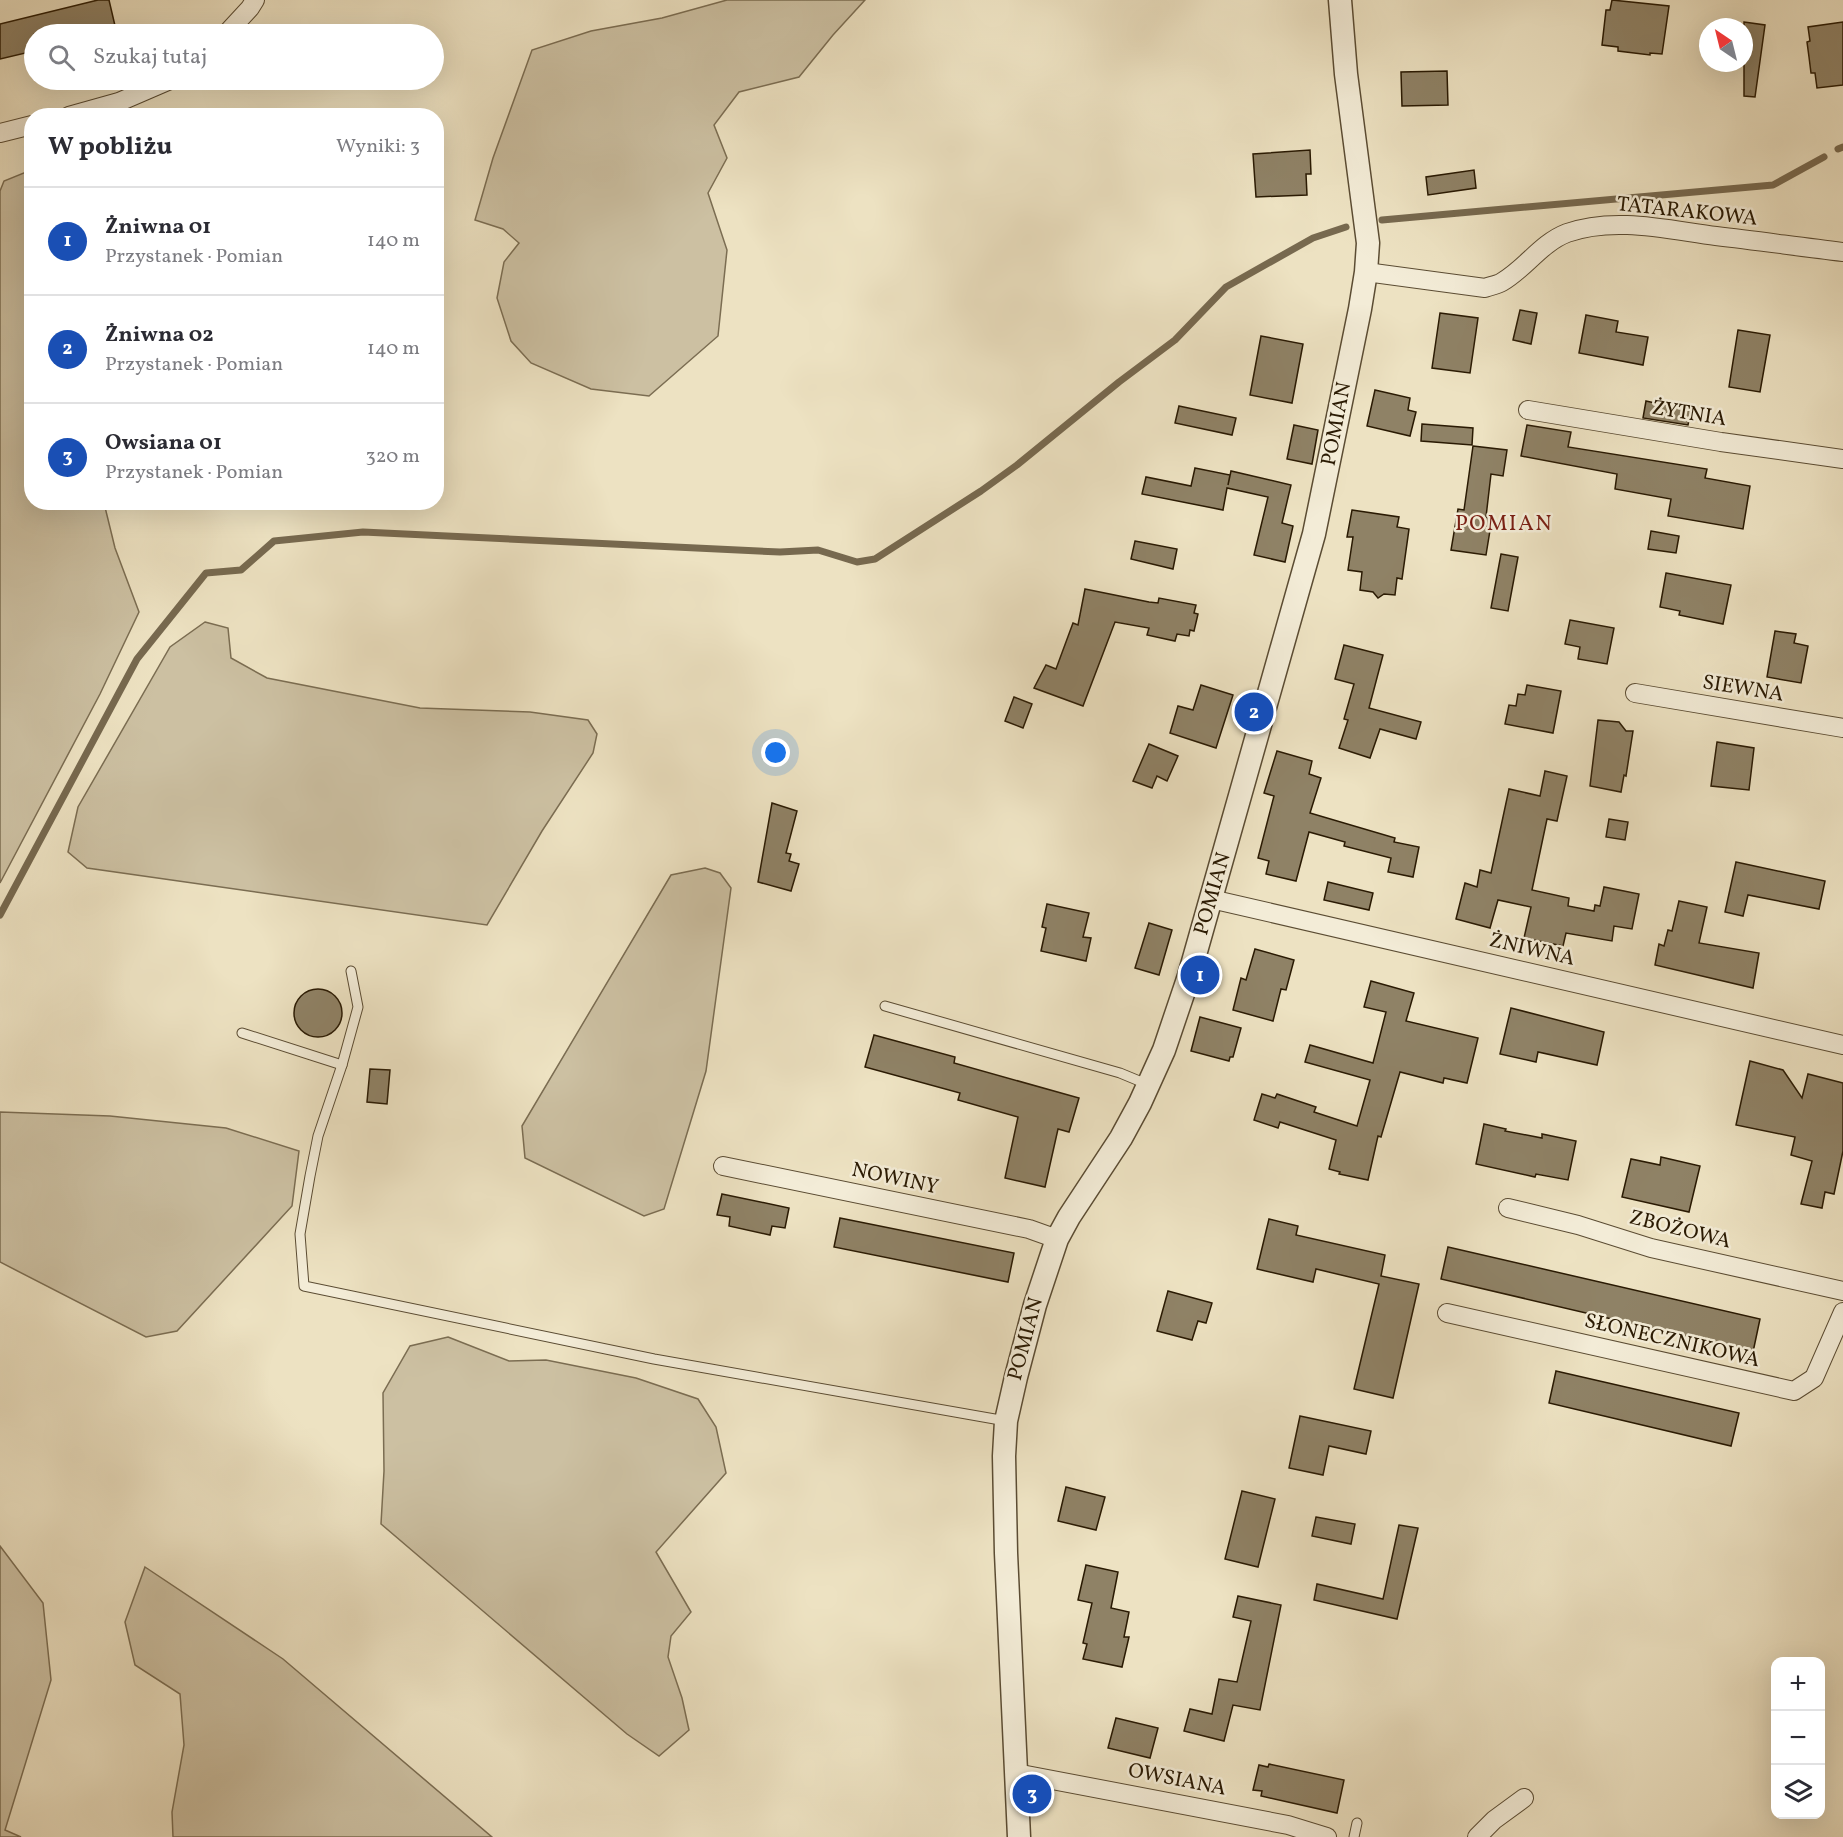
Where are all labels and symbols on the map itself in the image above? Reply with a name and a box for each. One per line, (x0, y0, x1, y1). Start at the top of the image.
north arrow (1699, 18, 1753, 72)
street label: TATARAKOWA (1615, 190, 1759, 234)
street label: POMIAN (1315, 380, 1359, 468)
street label: ŻYTNIA (1650, 394, 1729, 434)
district label: POMIAN (1455, 509, 1553, 540)
street label: SIEWNA (1700, 668, 1786, 710)
pin: 2 (1234, 690, 1274, 734)
your location (761, 738, 790, 767)
street label: POMIAN (1187, 849, 1239, 939)
street label: ŻNIWNA (1486, 926, 1578, 974)
pin: 1 (1180, 952, 1220, 998)
street label: NOWINY (849, 1156, 941, 1202)
street label: ZBOŻOWA (1626, 1203, 1734, 1257)
street label: POMIAN (1001, 1294, 1051, 1384)
street label: SŁONECZNIKOWA (1581, 1307, 1763, 1375)
street label: OWSIANA (1125, 1756, 1229, 1804)
pin: 3 (1012, 1772, 1052, 1816)

